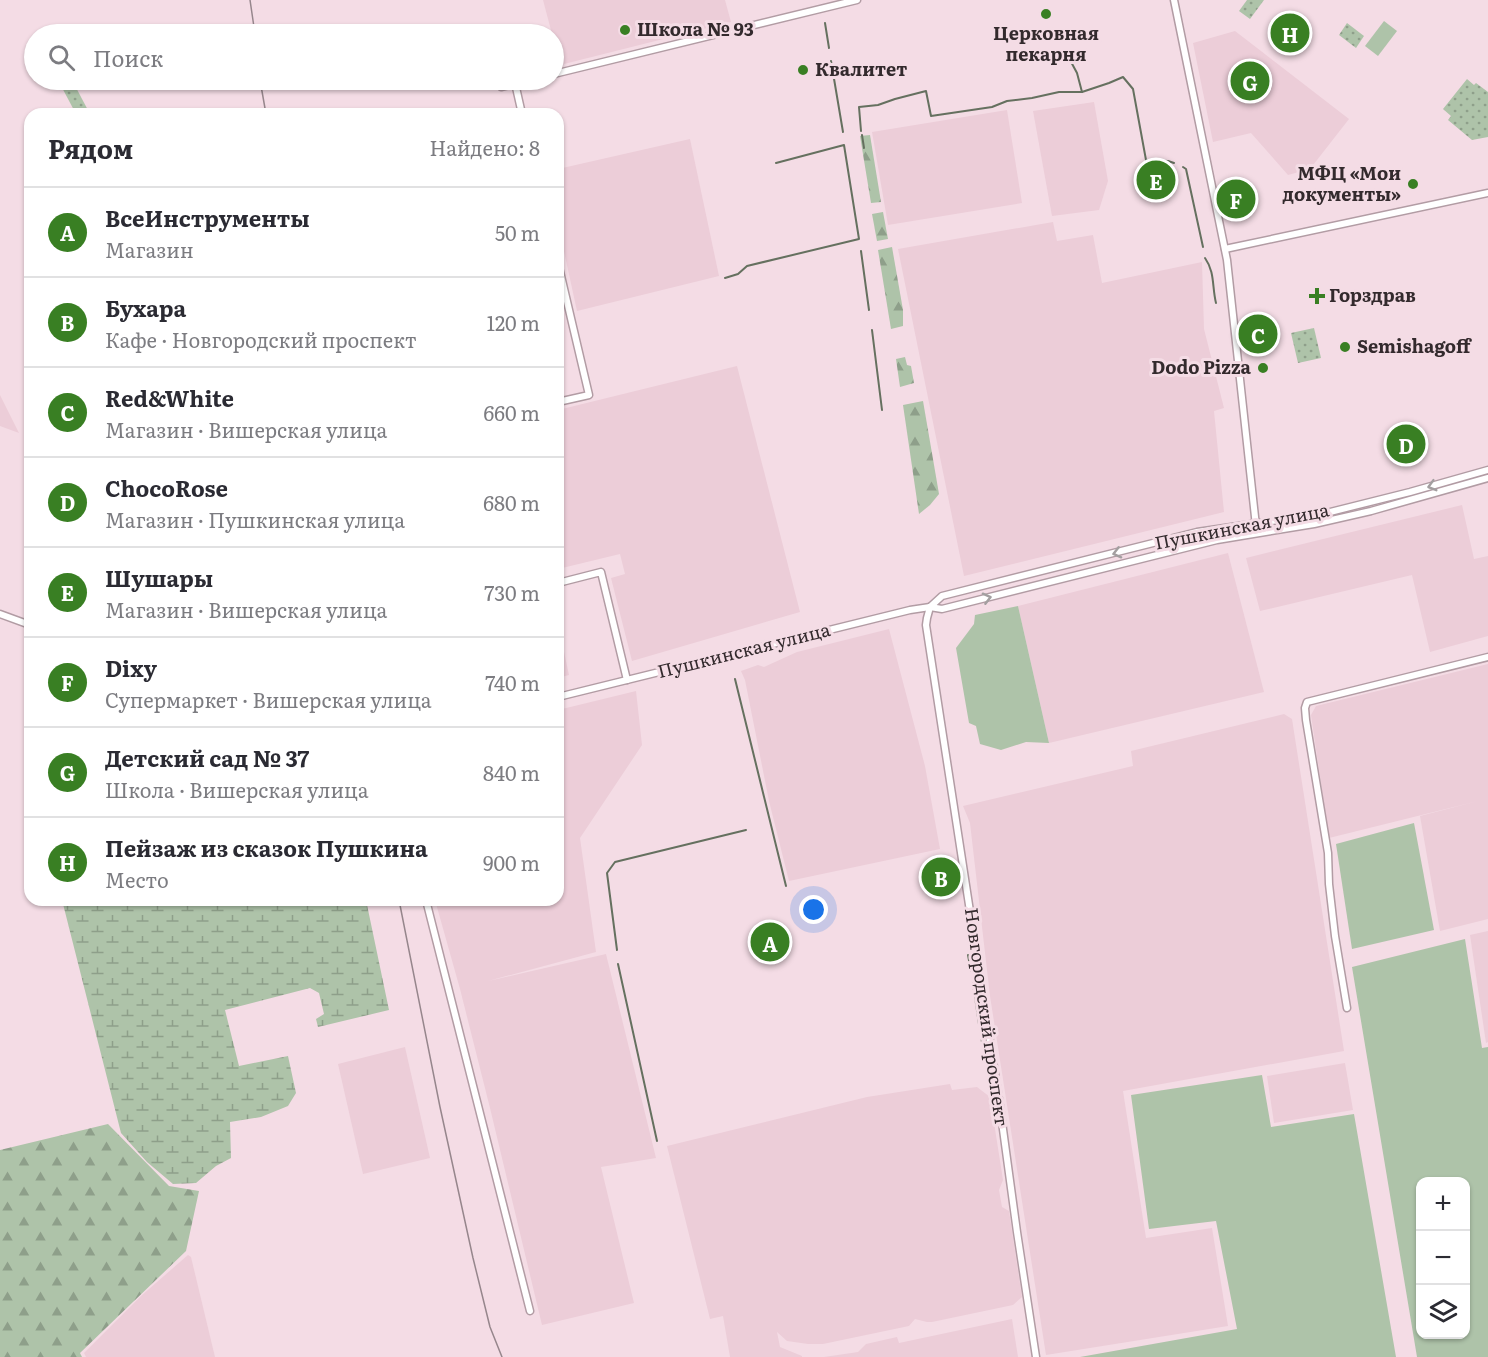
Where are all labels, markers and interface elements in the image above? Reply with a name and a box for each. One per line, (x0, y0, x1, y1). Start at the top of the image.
marker: Церковная пекарня (1039, 7, 1053, 21)
pin: H (1270, 10, 1310, 56)
place label: Школа № 93 (637, 15, 754, 42)
place label: Церковная пекарня (993, 19, 1099, 67)
marker: Школа № 93 (618, 23, 632, 37)
search box (24, 24, 564, 90)
icon: search (45, 41, 78, 74)
text: Поиск (93, 41, 163, 74)
place label: Квалитет (815, 55, 907, 82)
pin: G (1230, 58, 1270, 104)
marker: Квалитет (796, 63, 810, 77)
text: Рядом (48, 128, 133, 167)
text: Найдено: 8 (429, 132, 540, 162)
pin: E (1136, 158, 1176, 202)
place label: МФЦ «Мои документы» (1282, 159, 1401, 207)
pin: F (1216, 176, 1256, 222)
marker: МФЦ «Мои документы» (1406, 177, 1420, 191)
text: ВсеИнструменты (105, 201, 310, 234)
text: A (60, 217, 75, 247)
text: 50 m (495, 217, 540, 247)
text: Магазин (105, 234, 194, 264)
place label: Горздрав (1329, 281, 1416, 308)
marker: Горздрав (1310, 289, 1324, 303)
text: Бухара (105, 291, 186, 324)
text: B (61, 307, 74, 337)
text: 120 m (487, 307, 540, 337)
pin: C (1238, 312, 1278, 356)
text: Кафе · Новгородский проспект (105, 324, 417, 354)
place label: Semishagoff (1357, 332, 1472, 359)
marker: Semishagoff (1338, 340, 1352, 354)
place label: Dodo Pizza (1151, 353, 1252, 380)
marker: Dodo Pizza (1256, 361, 1270, 375)
text: Red&White (105, 381, 234, 414)
text: C (60, 397, 75, 427)
text: 660 m (484, 397, 540, 427)
text: Магазин · Вишерская улица (105, 414, 387, 444)
pin: D (1386, 422, 1426, 466)
text: ChocoRose (105, 471, 228, 504)
one-way arrow (1427, 479, 1438, 491)
text: D (60, 487, 75, 517)
text: 680 m (483, 487, 540, 517)
street label: Пушкинская улица (1152, 495, 1332, 556)
text: Магазин · Пушкинская улица (105, 504, 405, 534)
one-way arrow (1112, 545, 1122, 558)
text: Шушары (105, 561, 213, 594)
text: E (61, 577, 74, 607)
text: 730 m (484, 577, 540, 607)
one-way arrow (982, 592, 992, 605)
text: Магазин · Вишерская улица (105, 594, 387, 624)
street label: Пушкинская улица (654, 615, 833, 684)
text: Dixy (105, 651, 157, 684)
text: F (61, 667, 74, 697)
text: 740 m (485, 667, 540, 697)
text: Супермаркет · Вишерская улица (105, 684, 432, 714)
text: Детский сад № 37 (105, 741, 309, 774)
text: G (60, 757, 75, 787)
text: 840 m (483, 757, 540, 787)
text: Школа · Вишерская улица (105, 774, 368, 804)
text: Пейзаж из сказок Пушкина (105, 831, 428, 864)
text: H (59, 847, 76, 877)
text: 900 m (483, 847, 540, 877)
pin: B (922, 854, 960, 900)
text: Место (105, 864, 169, 894)
your location (799, 895, 828, 924)
street label: Новгородский проспект (959, 906, 1016, 1128)
pin: A (750, 920, 790, 964)
map controls (1416, 1177, 1470, 1339)
button: + (1416, 1177, 1470, 1231)
button: − (1416, 1231, 1470, 1285)
button: layers (1416, 1285, 1470, 1339)

